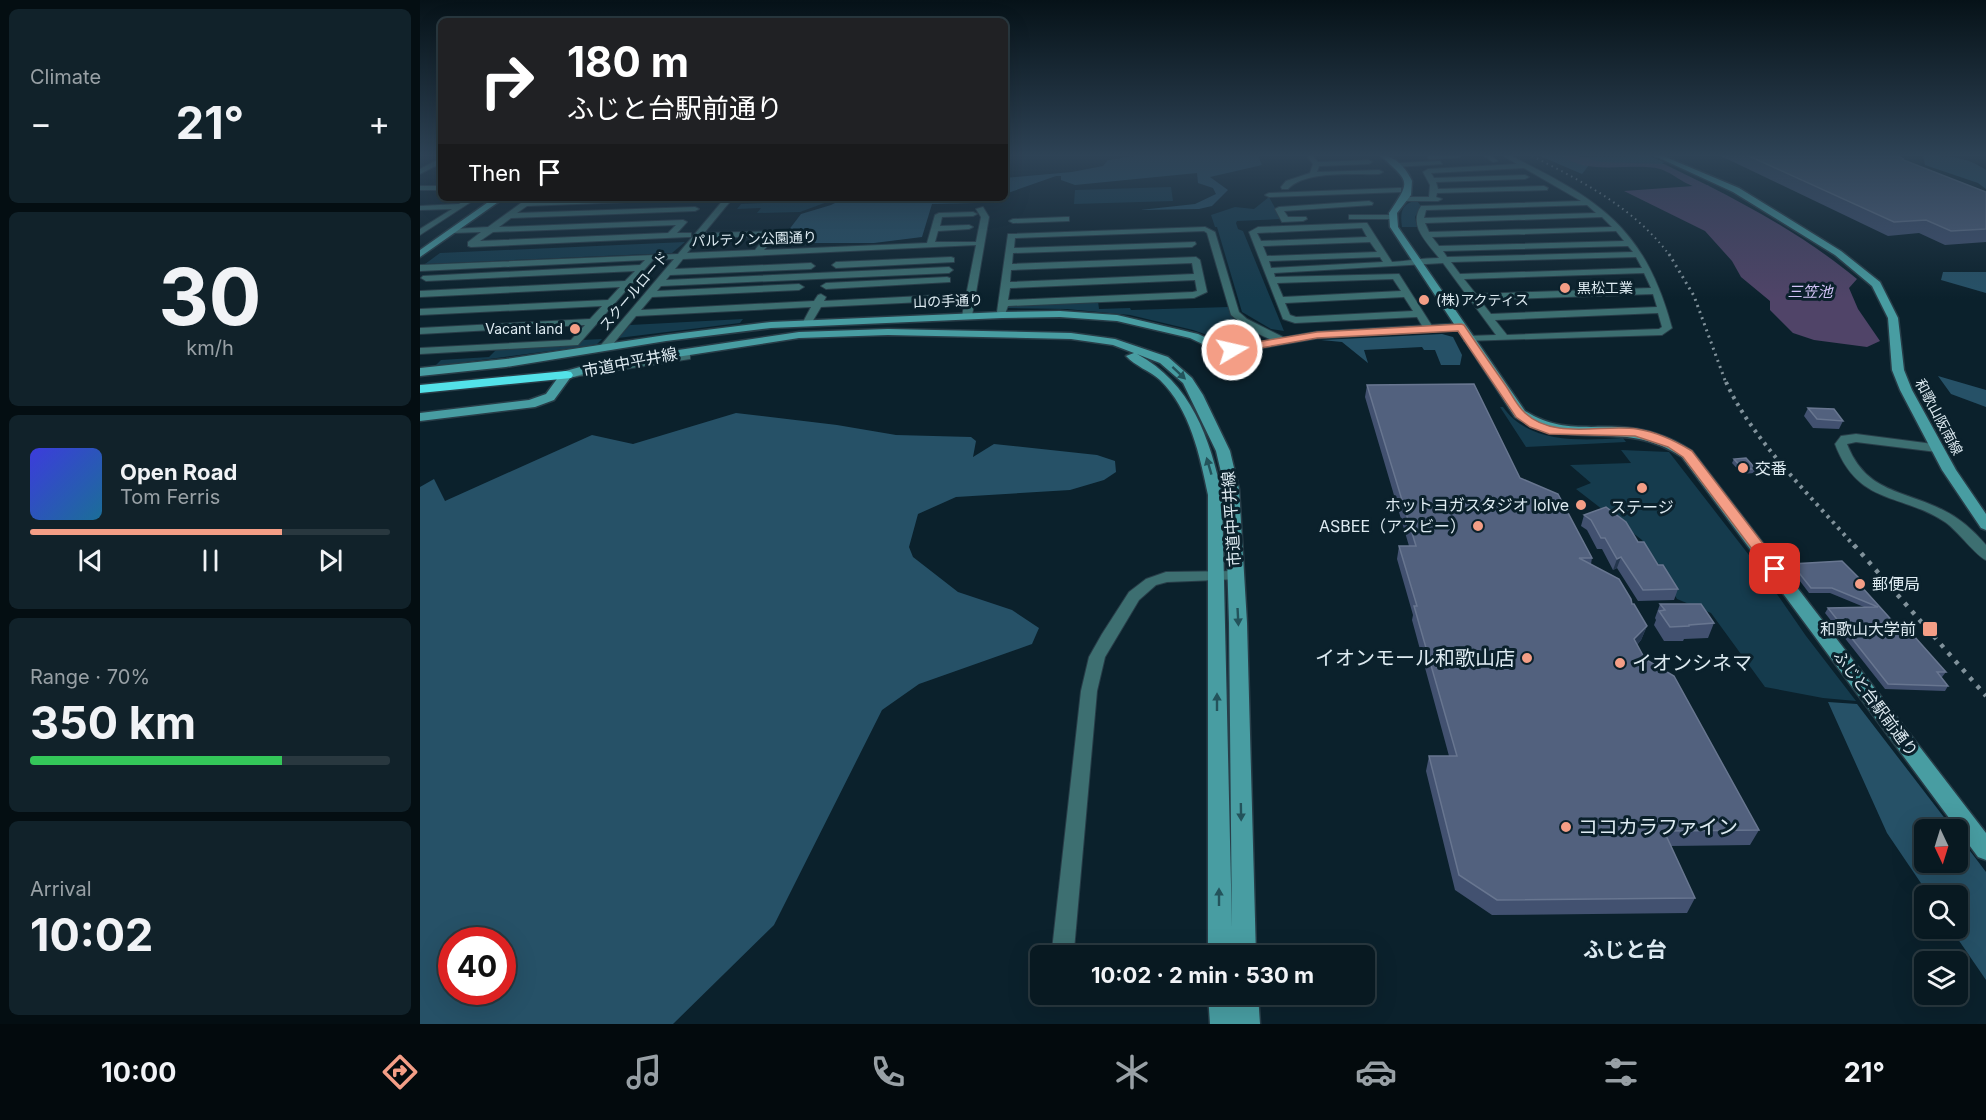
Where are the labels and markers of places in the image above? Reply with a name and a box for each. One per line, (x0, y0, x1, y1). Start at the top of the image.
place label: 黒松工業 (1577, 279, 1633, 296)
marker: 黒松工業 (1558, 281, 1572, 295)
place label: (株)アクティス (1436, 291, 1529, 308)
marker: (株)アクティス (1417, 293, 1431, 307)
place label: Vacant land (485, 320, 563, 337)
marker: Vacant land (568, 322, 582, 336)
place label: 交番 (1755, 458, 1787, 478)
marker: 交番 (1736, 461, 1750, 475)
marker: ステージ (1635, 481, 1649, 495)
place label: ホットヨガスタジオ loIve (1385, 495, 1569, 515)
place label: ステージ (1610, 497, 1674, 517)
marker: ホットヨガスタジオ loIve (1574, 498, 1588, 512)
place label: ASBEE（アスビー） (1319, 516, 1466, 536)
marker: ASBEE（アスビー） (1471, 519, 1485, 533)
pin (1749, 543, 1800, 594)
place label: 郵便局 (1872, 574, 1920, 594)
marker: 郵便局 (1853, 577, 1867, 591)
place label: 和歌山大学前 (1820, 619, 1916, 639)
marker: 和歌山大学前 (1921, 620, 1939, 638)
place label: イオンモール和歌山店 (1315, 646, 1515, 670)
marker: イオンモール和歌山店 (1520, 651, 1534, 665)
place label: イオンシネマ (1632, 651, 1752, 675)
marker: イオンシネマ (1613, 656, 1627, 670)
place label: ココカラファイン (1578, 815, 1738, 839)
marker: ココカラファイン (1559, 820, 1573, 834)

